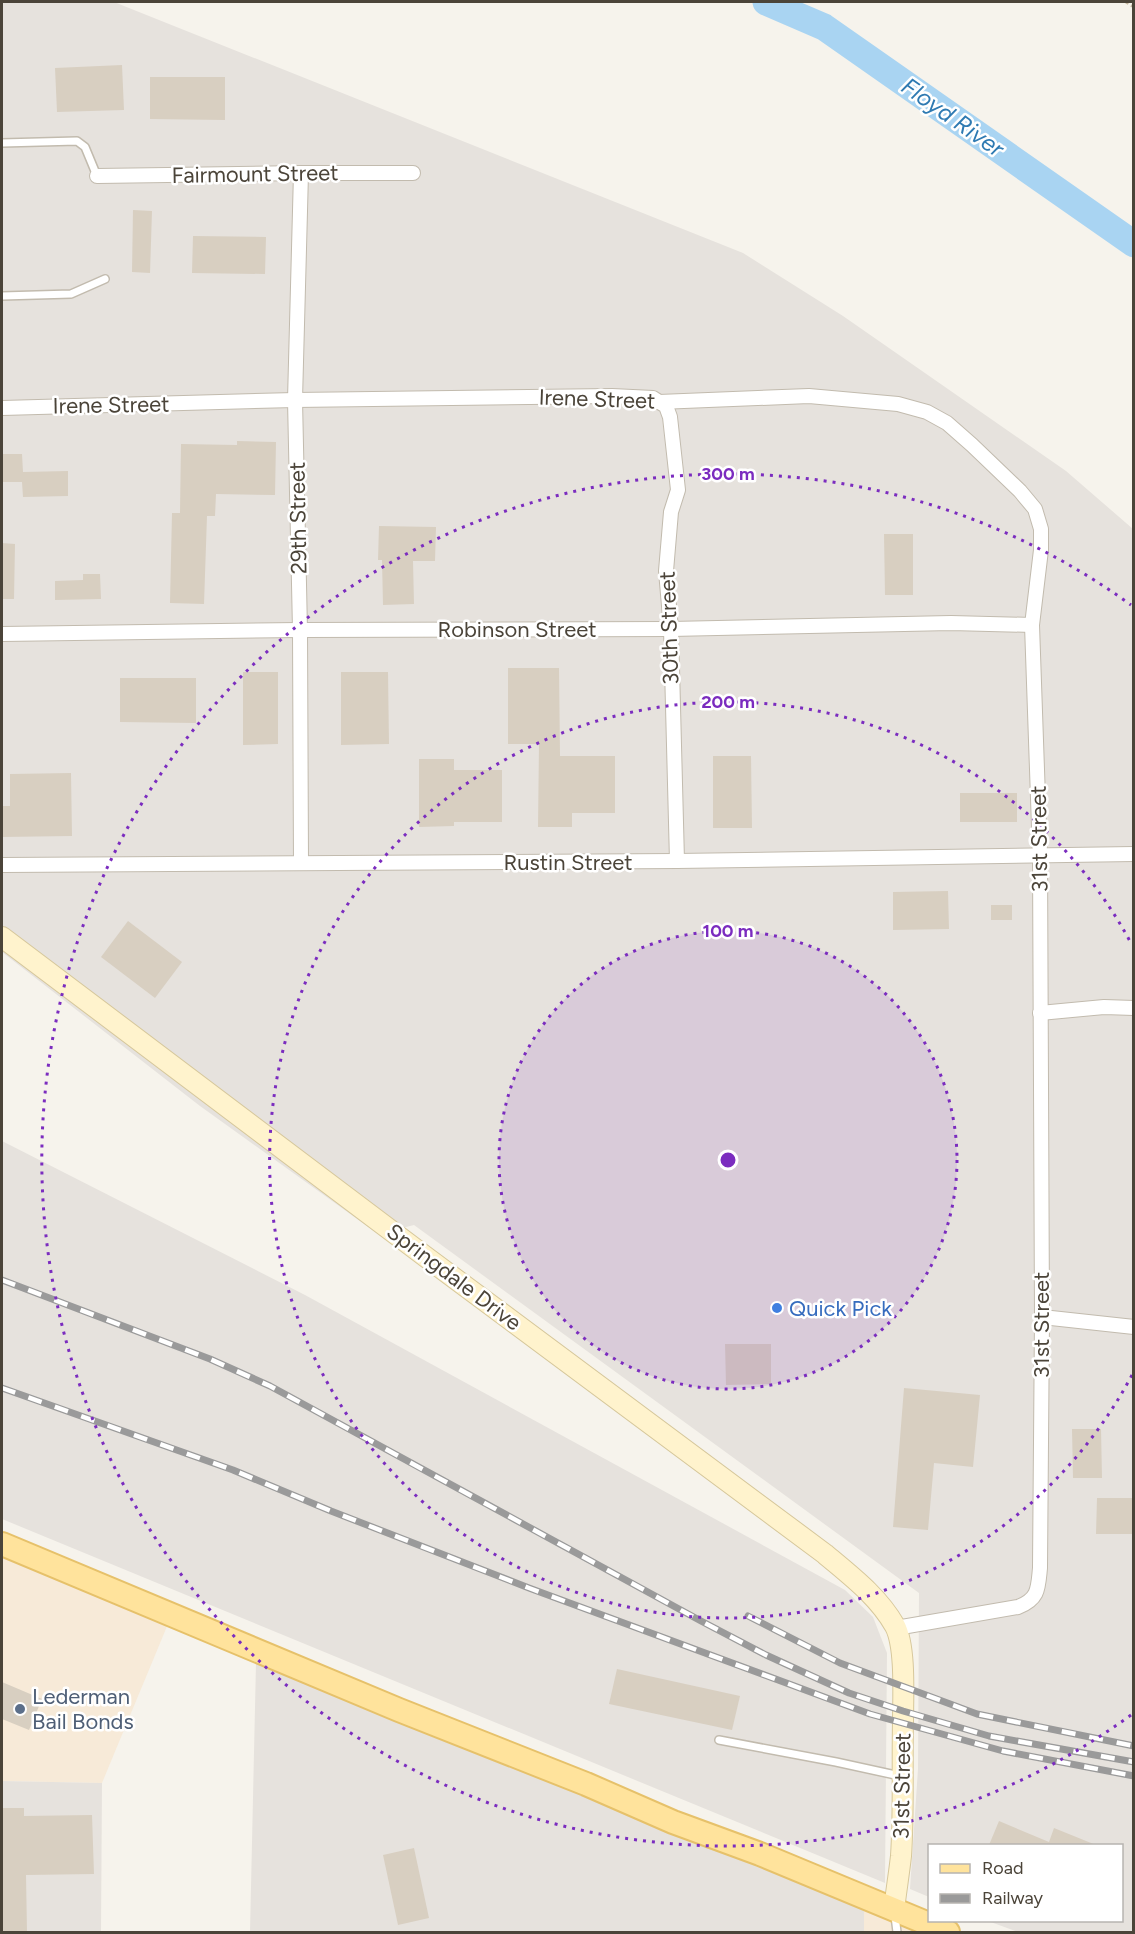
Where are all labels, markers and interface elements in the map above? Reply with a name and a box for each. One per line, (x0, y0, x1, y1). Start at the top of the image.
water label: Floyd River (896, 71, 1011, 163)
street label: Fairmount Street (171, 159, 339, 189)
street label: Irene Street (538, 383, 656, 415)
street label: Irene Street (52, 390, 170, 420)
street label: 29th Street (284, 462, 312, 574)
text: 300 m (701, 463, 755, 485)
street label: 30th Street (654, 571, 684, 685)
street label: Robinson Street (437, 616, 597, 643)
text: 200 m (701, 691, 755, 713)
street label: 31st Street (1025, 785, 1053, 893)
street label: Rustin Street (503, 849, 633, 876)
text: 100 m (703, 920, 753, 942)
centre of rings (718, 1150, 738, 1170)
street label: Springdale Drive (381, 1218, 527, 1336)
street label: 31st Street (1028, 1272, 1055, 1378)
place label: Quick Pick (789, 1295, 892, 1322)
marker: Quick Pick (770, 1301, 784, 1315)
place label: Lederman Bail Bonds (32, 1683, 134, 1735)
marker: Lederman Bail Bonds (13, 1702, 27, 1716)
street label: 31st Street (888, 1732, 916, 1840)
legend (928, 1844, 1123, 1922)
text: Road (982, 1857, 1023, 1879)
text: Railway (982, 1887, 1044, 1909)

